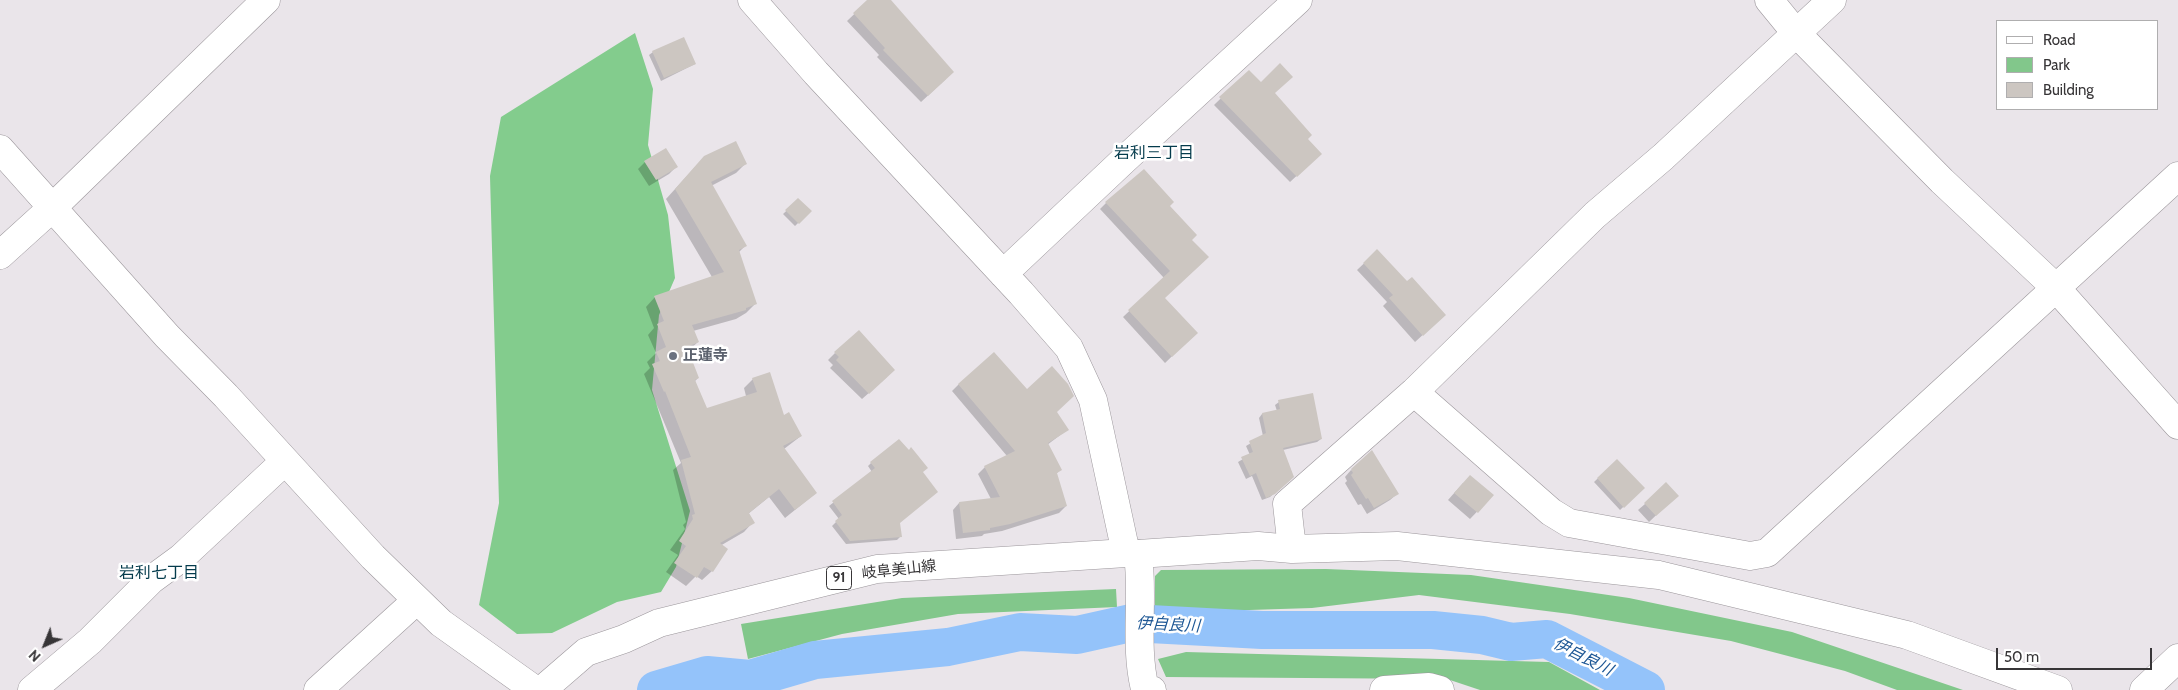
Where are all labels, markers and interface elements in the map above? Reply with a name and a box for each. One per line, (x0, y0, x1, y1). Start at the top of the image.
legend (1996, 20, 2158, 110)
text: Road (2043, 31, 2076, 49)
text: Park (2043, 56, 2070, 74)
text: Building (2043, 81, 2094, 99)
district label: 岩利三丁目 (1114, 143, 1194, 163)
place label: 正蓮寺 (683, 347, 728, 365)
marker: 正蓮寺 (667, 350, 679, 362)
street label: 岐阜美山線 (861, 557, 937, 583)
district label: 岩利七丁目 (119, 563, 199, 583)
road number: 91 (826, 566, 852, 590)
water label: 伊自良川 (1136, 614, 1200, 636)
north arrow (20, 620, 70, 670)
water label: 伊自良川 (1550, 634, 1616, 680)
scale bar (1998, 638, 2154, 670)
text: N (25, 646, 44, 666)
text: 50 m (2004, 648, 2039, 666)

